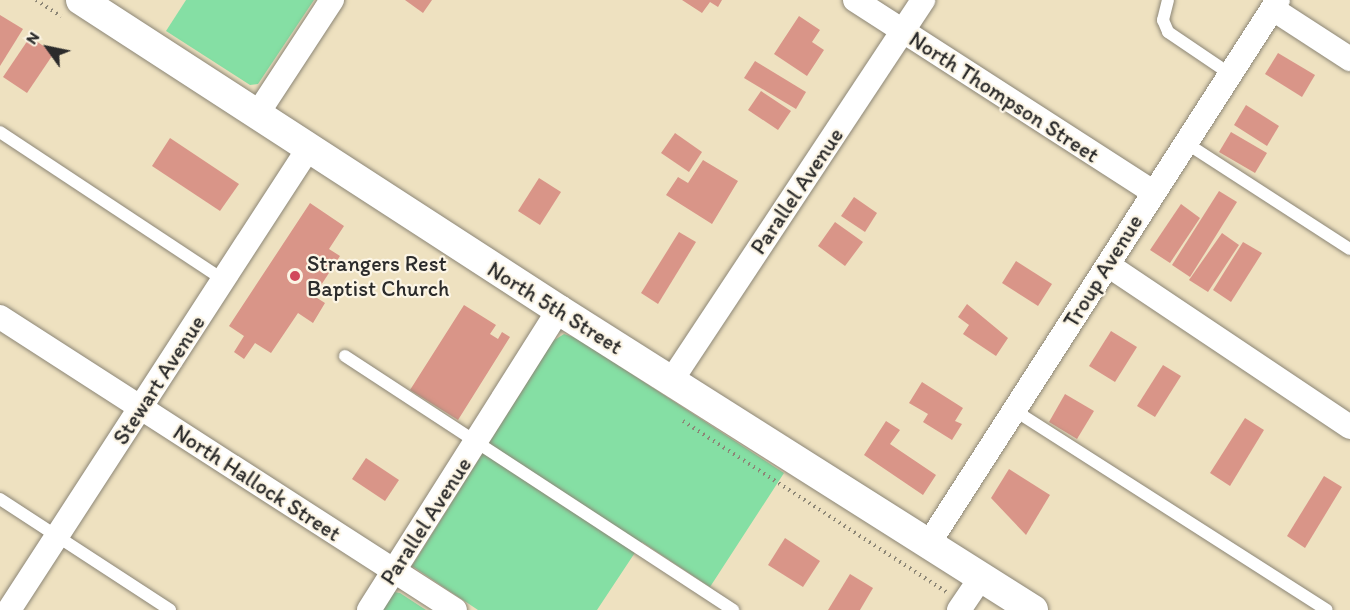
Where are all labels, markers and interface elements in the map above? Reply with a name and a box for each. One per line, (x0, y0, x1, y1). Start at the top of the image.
north arrow (18, 18, 78, 78)
street label: North Thompson Street (904, 26, 1104, 168)
text: N (22, 28, 43, 48)
street label: Parallel Avenue (745, 123, 849, 259)
street label: Troup Avenue (1058, 210, 1148, 332)
place label: Strangers Rest Baptist Church (307, 250, 450, 302)
street label: North 5th Street (483, 256, 627, 360)
marker: Strangers Rest Baptist Church (288, 269, 302, 283)
street label: Stewart Avenue (108, 311, 210, 449)
street label: North Hallock Street (168, 419, 346, 547)
street label: Parallel Avenue (375, 453, 477, 589)

